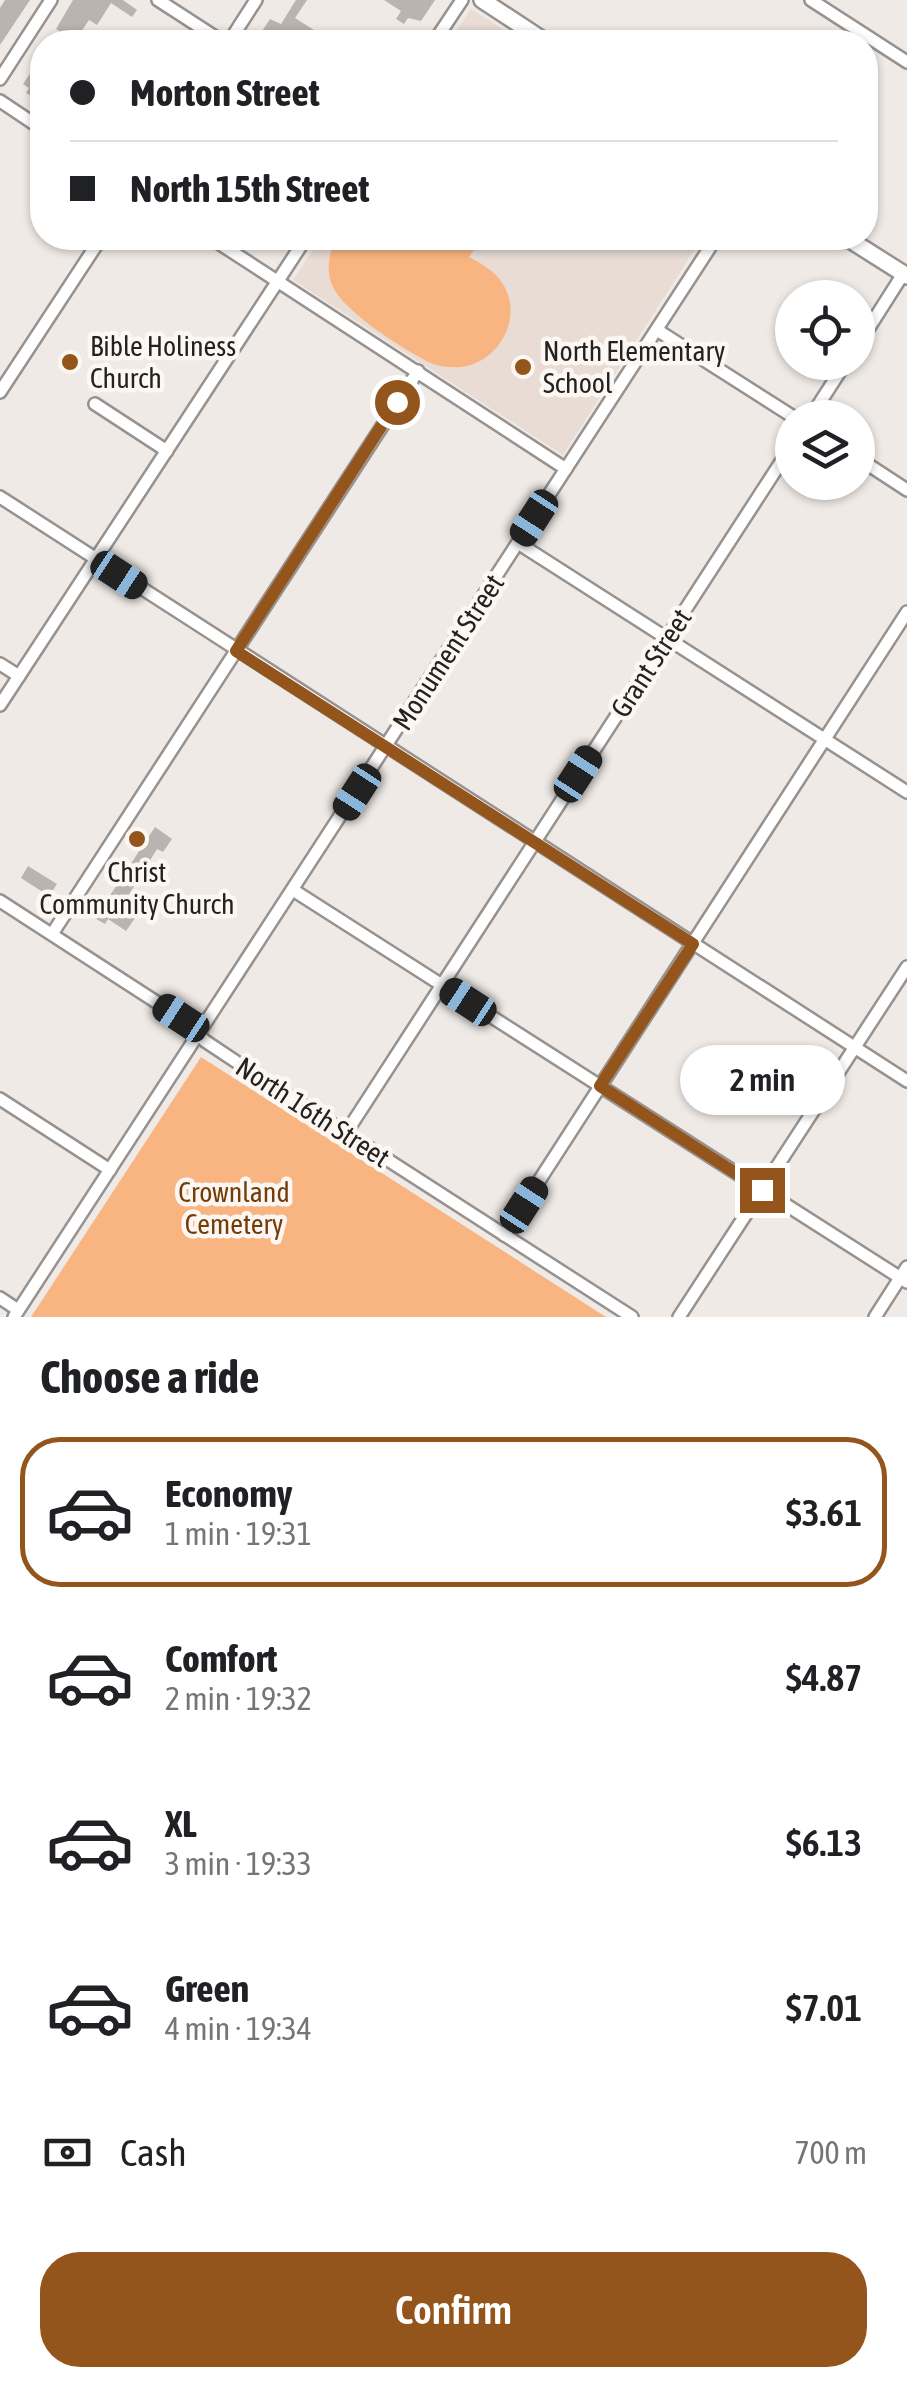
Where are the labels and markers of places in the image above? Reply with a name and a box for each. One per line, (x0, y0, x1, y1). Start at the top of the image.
place label: Bible Holiness Church (90, 330, 236, 394)
place label: North Elementary School (543, 335, 725, 399)
marker: Bible Holiness Church (59, 351, 81, 373)
marker: North Elementary School (512, 356, 534, 378)
marker: Christ Community Church (126, 828, 148, 850)
place label: Christ Community Church (40, 856, 234, 920)

